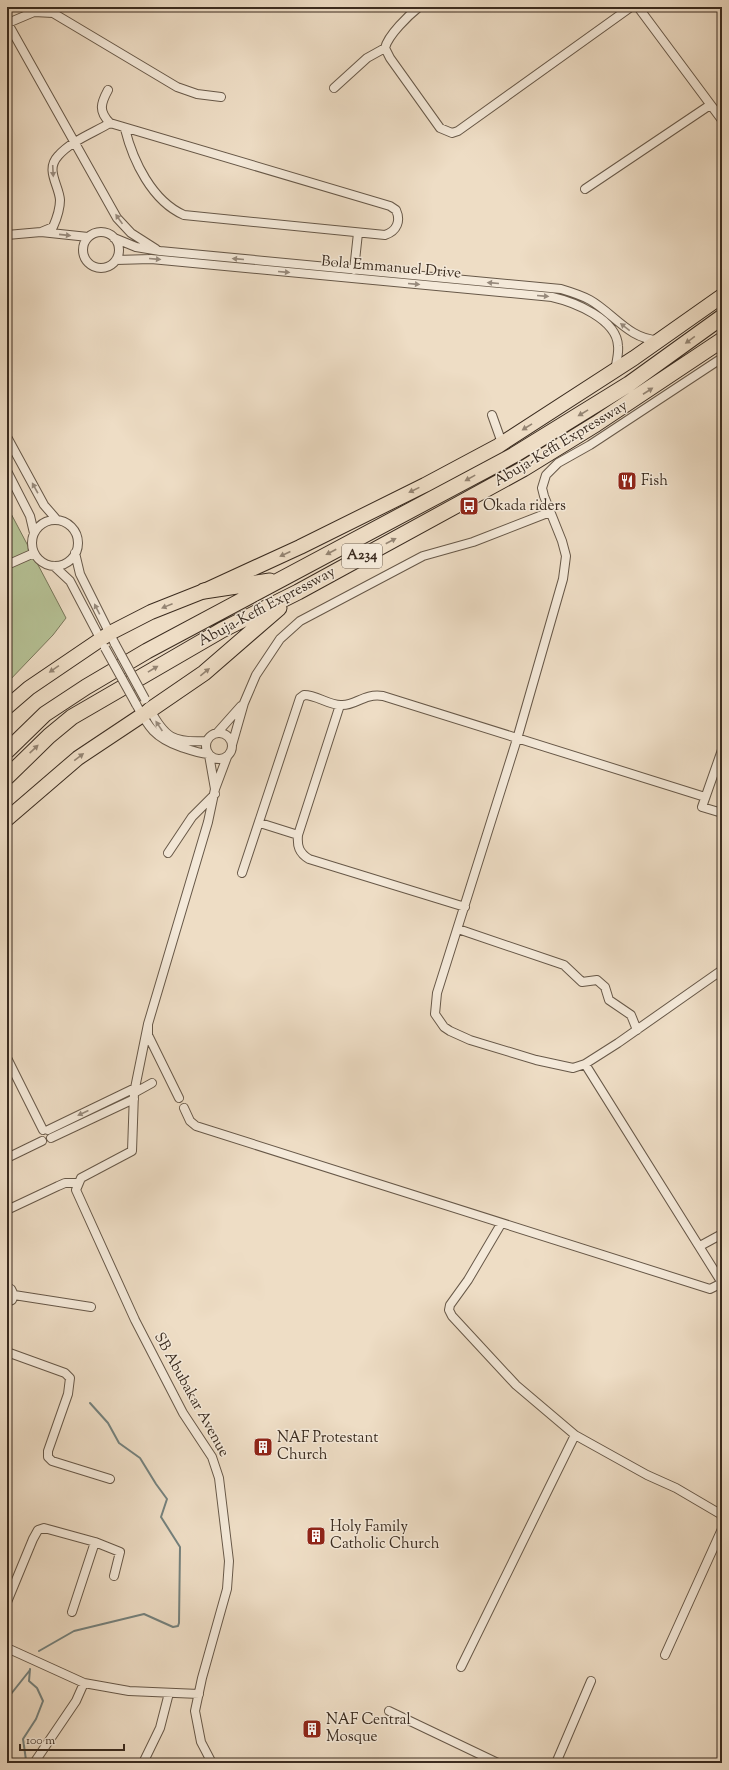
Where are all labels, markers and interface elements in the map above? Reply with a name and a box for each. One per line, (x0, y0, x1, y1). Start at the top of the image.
one-way arrow (50, 165, 57, 177)
one-way arrow (115, 214, 123, 224)
one-way arrow (59, 231, 71, 238)
street label: Bola Emmanuel Drive (320, 251, 462, 285)
one-way arrow (232, 255, 244, 262)
one-way arrow (149, 256, 161, 263)
one-way arrow (278, 268, 290, 275)
one-way arrow (487, 280, 499, 286)
one-way arrow (408, 281, 420, 287)
one-way arrow (537, 293, 549, 300)
one-way arrow (620, 323, 631, 331)
one-way arrow (685, 336, 696, 344)
one-way arrow (642, 387, 654, 394)
street label: Abuja-Keffi Expressway (490, 395, 632, 492)
one-way arrow (578, 409, 588, 417)
one-way arrow (522, 423, 532, 431)
restaurant icon: Fish (616, 470, 638, 492)
place label: Fish (641, 471, 668, 492)
one-way arrow (465, 475, 476, 482)
one-way arrow (32, 482, 38, 494)
one-way arrow (408, 487, 420, 494)
bus stop icon: Okada riders (458, 495, 480, 517)
place label: Okada riders (483, 496, 566, 517)
one-way arrow (385, 538, 397, 544)
road number: A234 (342, 544, 382, 568)
one-way arrow (325, 549, 337, 555)
one-way arrow (279, 551, 290, 557)
street label: Abuja-Keffi Expressway (195, 562, 340, 652)
one-way arrow (94, 603, 101, 615)
one-way arrow (161, 603, 173, 609)
one-way arrow (49, 665, 60, 673)
one-way arrow (148, 665, 158, 673)
one-way arrow (200, 667, 211, 676)
one-way arrow (155, 720, 163, 731)
one-way arrow (29, 745, 39, 754)
one-way arrow (74, 753, 84, 761)
one-way arrow (78, 1110, 89, 1116)
street label: SB Abubakar Avenue (148, 1329, 234, 1461)
place label: NAF Protestant Church (277, 1428, 378, 1466)
building icon: NAF Protestant Church (252, 1436, 274, 1458)
place label: Holy Family Catholic Church (330, 1517, 440, 1555)
building icon: Holy Family Catholic Church (305, 1525, 327, 1547)
place label: NAF Central Mosque (326, 1710, 411, 1748)
building icon: NAF Central Mosque (301, 1718, 323, 1740)
scale bar (20, 1726, 124, 1752)
text: 100 m (26, 1732, 55, 1750)

